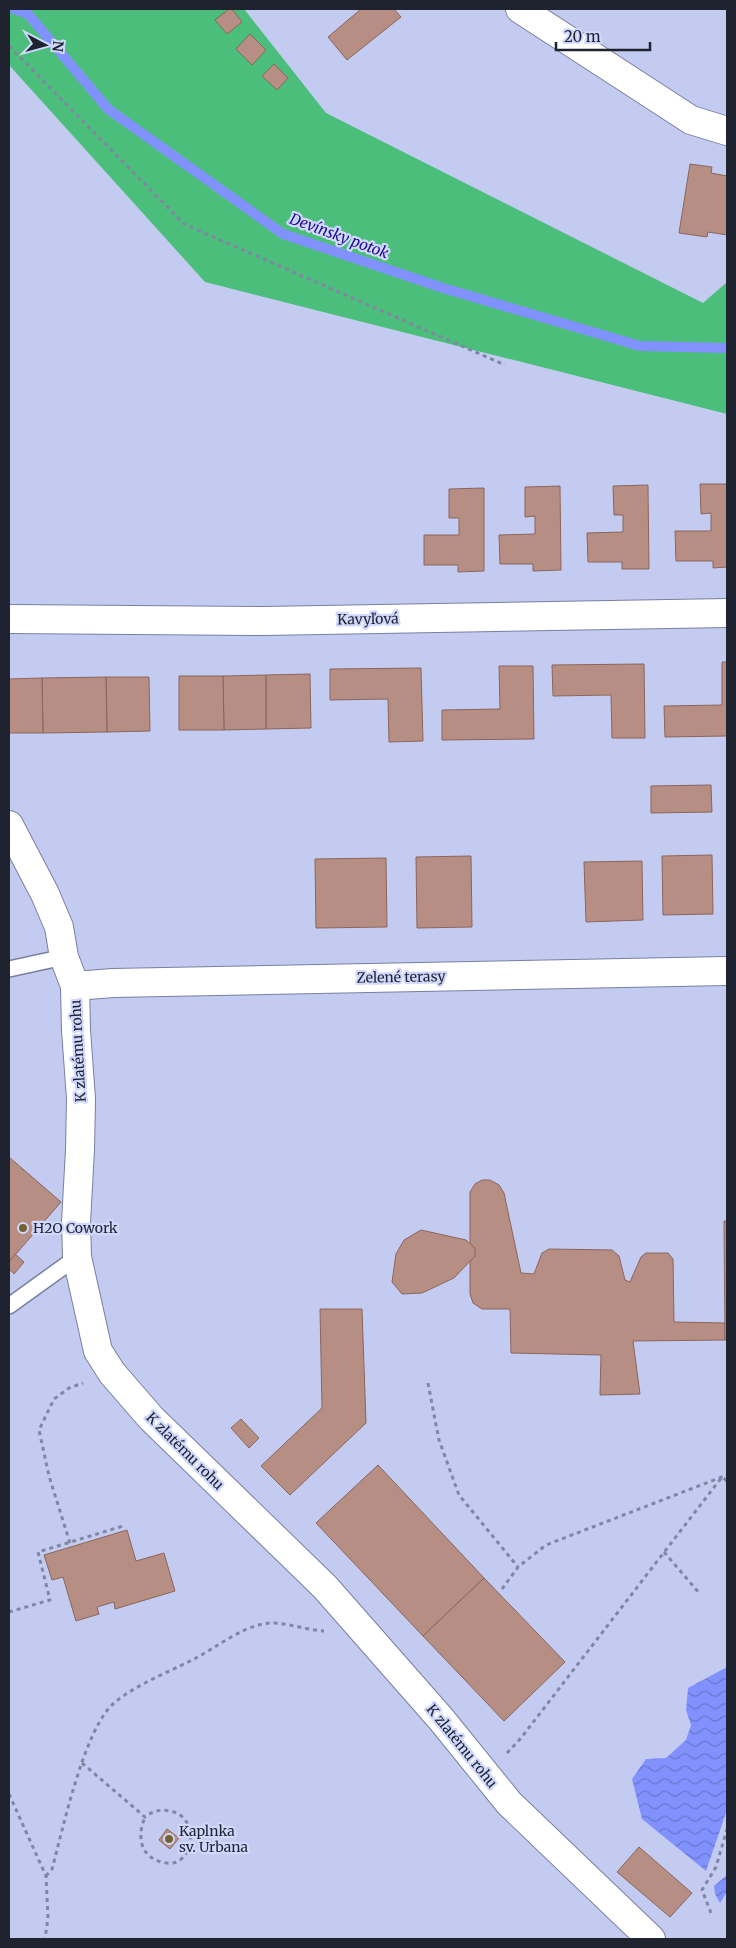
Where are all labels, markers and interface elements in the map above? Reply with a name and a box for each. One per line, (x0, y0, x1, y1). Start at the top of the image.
north arrow (20, 20, 70, 70)
scale bar (556, 20, 650, 52)
text: 20 m (564, 27, 601, 46)
text: N (48, 40, 67, 53)
water label: Devínsky potok (286, 208, 392, 263)
street label: Kavyľová (337, 609, 399, 629)
street label: Zelené terasy (356, 967, 446, 987)
street label: K zlatému rohu (66, 999, 90, 1103)
place label: H2O Cowork (33, 1219, 118, 1237)
marker: H2O Cowork (17, 1222, 29, 1234)
street label: K zlatému rohu (142, 1408, 228, 1494)
street label: K zlatému rohu (423, 1700, 501, 1792)
place label: Kaplnka sv. Urbana (179, 1822, 249, 1856)
marker: Kaplnka sv. Urbana (163, 1833, 175, 1845)

